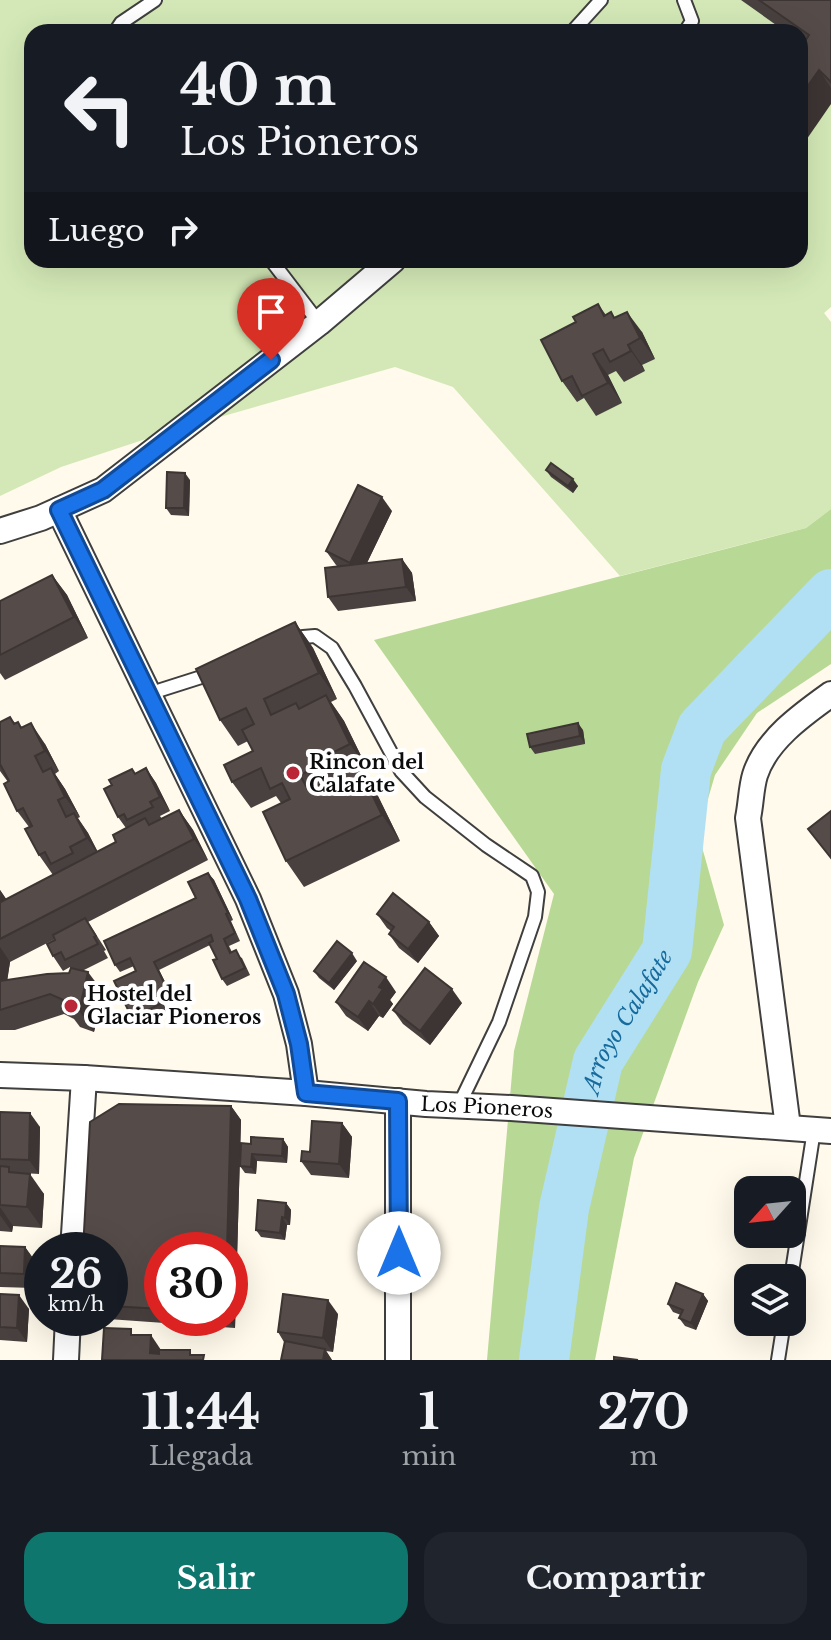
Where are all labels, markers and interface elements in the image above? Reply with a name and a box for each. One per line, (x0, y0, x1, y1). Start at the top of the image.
text: 40 m (180, 51, 336, 120)
icon: left (48, 56, 152, 160)
text: Los Pioneros (180, 120, 419, 165)
icon: right (161, 208, 205, 252)
text: Luego (48, 212, 145, 249)
pin (237, 278, 305, 360)
icon: arrive (249, 290, 293, 334)
place label: Rincon del Calafate (309, 750, 424, 797)
marker: Rincon del Calafate (284, 764, 302, 782)
water label: Arroyo Calafate (577, 945, 678, 1099)
place label: Hostel del Glaciar Pioneros (87, 982, 261, 1029)
marker: Hostel del Glaciar Pioneros (62, 997, 80, 1015)
street label: Los Pioneros (420, 1092, 554, 1123)
north arrow (734, 1176, 806, 1248)
map controls (734, 1176, 806, 1336)
position arrow (357, 1211, 441, 1295)
speed limit sign: 30 (144, 1232, 248, 1336)
text: 26 (50, 1249, 103, 1299)
button: layers (734, 1264, 806, 1336)
text: km/h (48, 1292, 104, 1316)
text: 11:44 (141, 1382, 260, 1442)
text: 1 (419, 1382, 439, 1442)
text: 270 (598, 1382, 690, 1442)
text: Llegada (149, 1440, 253, 1472)
text: min (402, 1440, 456, 1472)
text: m (630, 1440, 658, 1472)
button: Salir (24, 1532, 408, 1624)
button: Compartir (424, 1532, 807, 1624)

